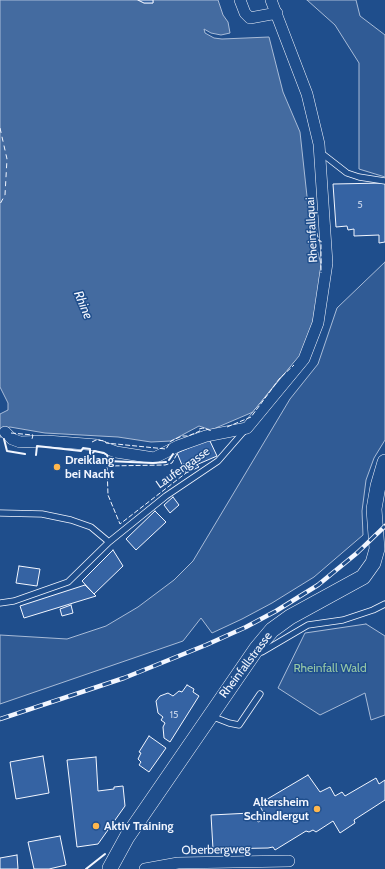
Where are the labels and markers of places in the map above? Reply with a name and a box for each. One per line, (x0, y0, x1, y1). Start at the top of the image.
place label: Dreiklang bei Nacht (65, 453, 114, 481)
marker: Dreiklang bei Nacht (52, 462, 62, 472)
place label: Altersheim Schindlergut (244, 795, 309, 823)
marker: Altersheim Schindlergut (312, 804, 322, 814)
place label: Aktiv Training (104, 819, 174, 833)
marker: Aktiv Training (91, 821, 101, 831)

